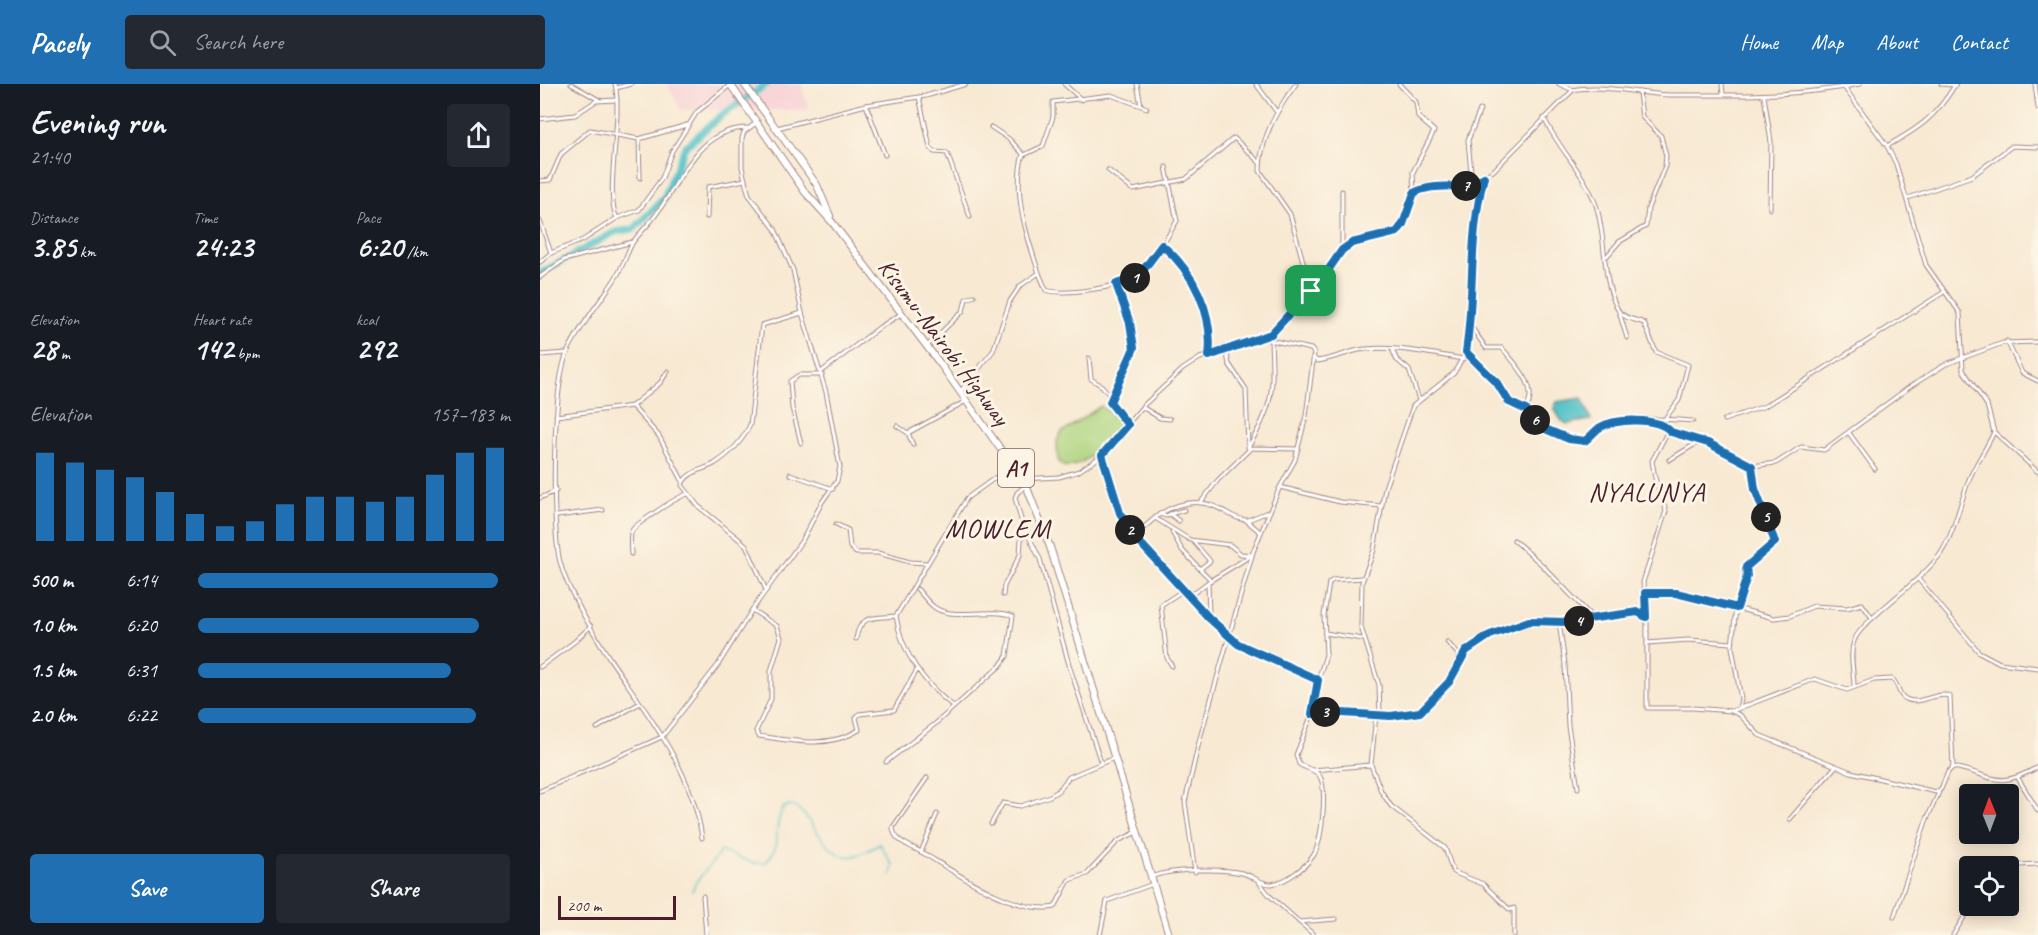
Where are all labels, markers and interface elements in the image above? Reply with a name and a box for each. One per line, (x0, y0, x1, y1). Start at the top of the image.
search box (125, 15, 545, 69)
text: Pacely (30, 25, 89, 60)
icon: search (146, 26, 179, 59)
text: Search here (194, 28, 283, 56)
text: Home (1740, 29, 1778, 55)
text: Map (1811, 29, 1843, 55)
text: About (1876, 29, 1918, 55)
text: Contact (1951, 29, 2008, 55)
text: Evening run (30, 101, 165, 143)
button: share (447, 104, 510, 167)
text: 21:40 (30, 145, 70, 170)
pin: 7 (1451, 171, 1481, 201)
text: 7 (1462, 176, 1470, 196)
text: Distance (30, 208, 78, 228)
text: Time (193, 208, 217, 228)
text: Pace (356, 208, 381, 228)
text: 3.85 (30, 228, 76, 266)
text: 24:23 (193, 228, 253, 266)
text: 6:20 (356, 228, 403, 266)
text: km (76, 242, 95, 262)
text: /km (403, 242, 428, 262)
street label: Kisumu-Nairobi Highway (872, 253, 1017, 433)
pin: 1 (1120, 263, 1150, 293)
pin (1285, 265, 1336, 316)
text: 1 (1131, 268, 1139, 288)
icon: arrive (1294, 274, 1327, 307)
text: Elevation (30, 310, 79, 330)
text: Heart rate (193, 310, 251, 330)
text: kcal (356, 310, 377, 330)
text: 28 (30, 330, 57, 368)
text: 142 (193, 330, 234, 368)
text: 292 (356, 330, 396, 368)
text: m (57, 344, 70, 364)
text: bpm (234, 344, 259, 364)
text: Elevation (30, 402, 92, 427)
text: 157–183 m (431, 402, 510, 427)
pin: 6 (1520, 405, 1550, 435)
text: 6 (1531, 410, 1539, 430)
road number: A1 (998, 449, 1034, 487)
district label: NYALUNYA (1588, 475, 1706, 509)
pin: 5 (1751, 502, 1781, 532)
text: 5 (1763, 507, 1769, 527)
district label: MOWLEM (945, 511, 1052, 545)
pin: 2 (1115, 515, 1145, 545)
text: 2 (1126, 520, 1134, 540)
text: 500 m (30, 568, 73, 593)
text: 6:14 (126, 568, 157, 593)
pin: 4 (1564, 606, 1594, 636)
text: 4 (1575, 611, 1583, 631)
text: 1.0 km (30, 613, 77, 638)
text: 6:20 (126, 613, 157, 638)
text: 1.5 km (30, 658, 76, 683)
text: 6:31 (126, 658, 157, 683)
pin: 3 (1310, 697, 1340, 727)
text: 3 (1321, 702, 1329, 722)
text: 2.0 km (30, 703, 77, 728)
text: 6:22 (126, 703, 157, 728)
north arrow (1959, 784, 2019, 844)
map controls (1959, 784, 2019, 916)
button: Save (30, 854, 264, 923)
button: Share (276, 854, 510, 923)
button: locate (1959, 856, 2019, 916)
scale bar (558, 893, 676, 920)
text: 200 m (567, 896, 601, 916)

